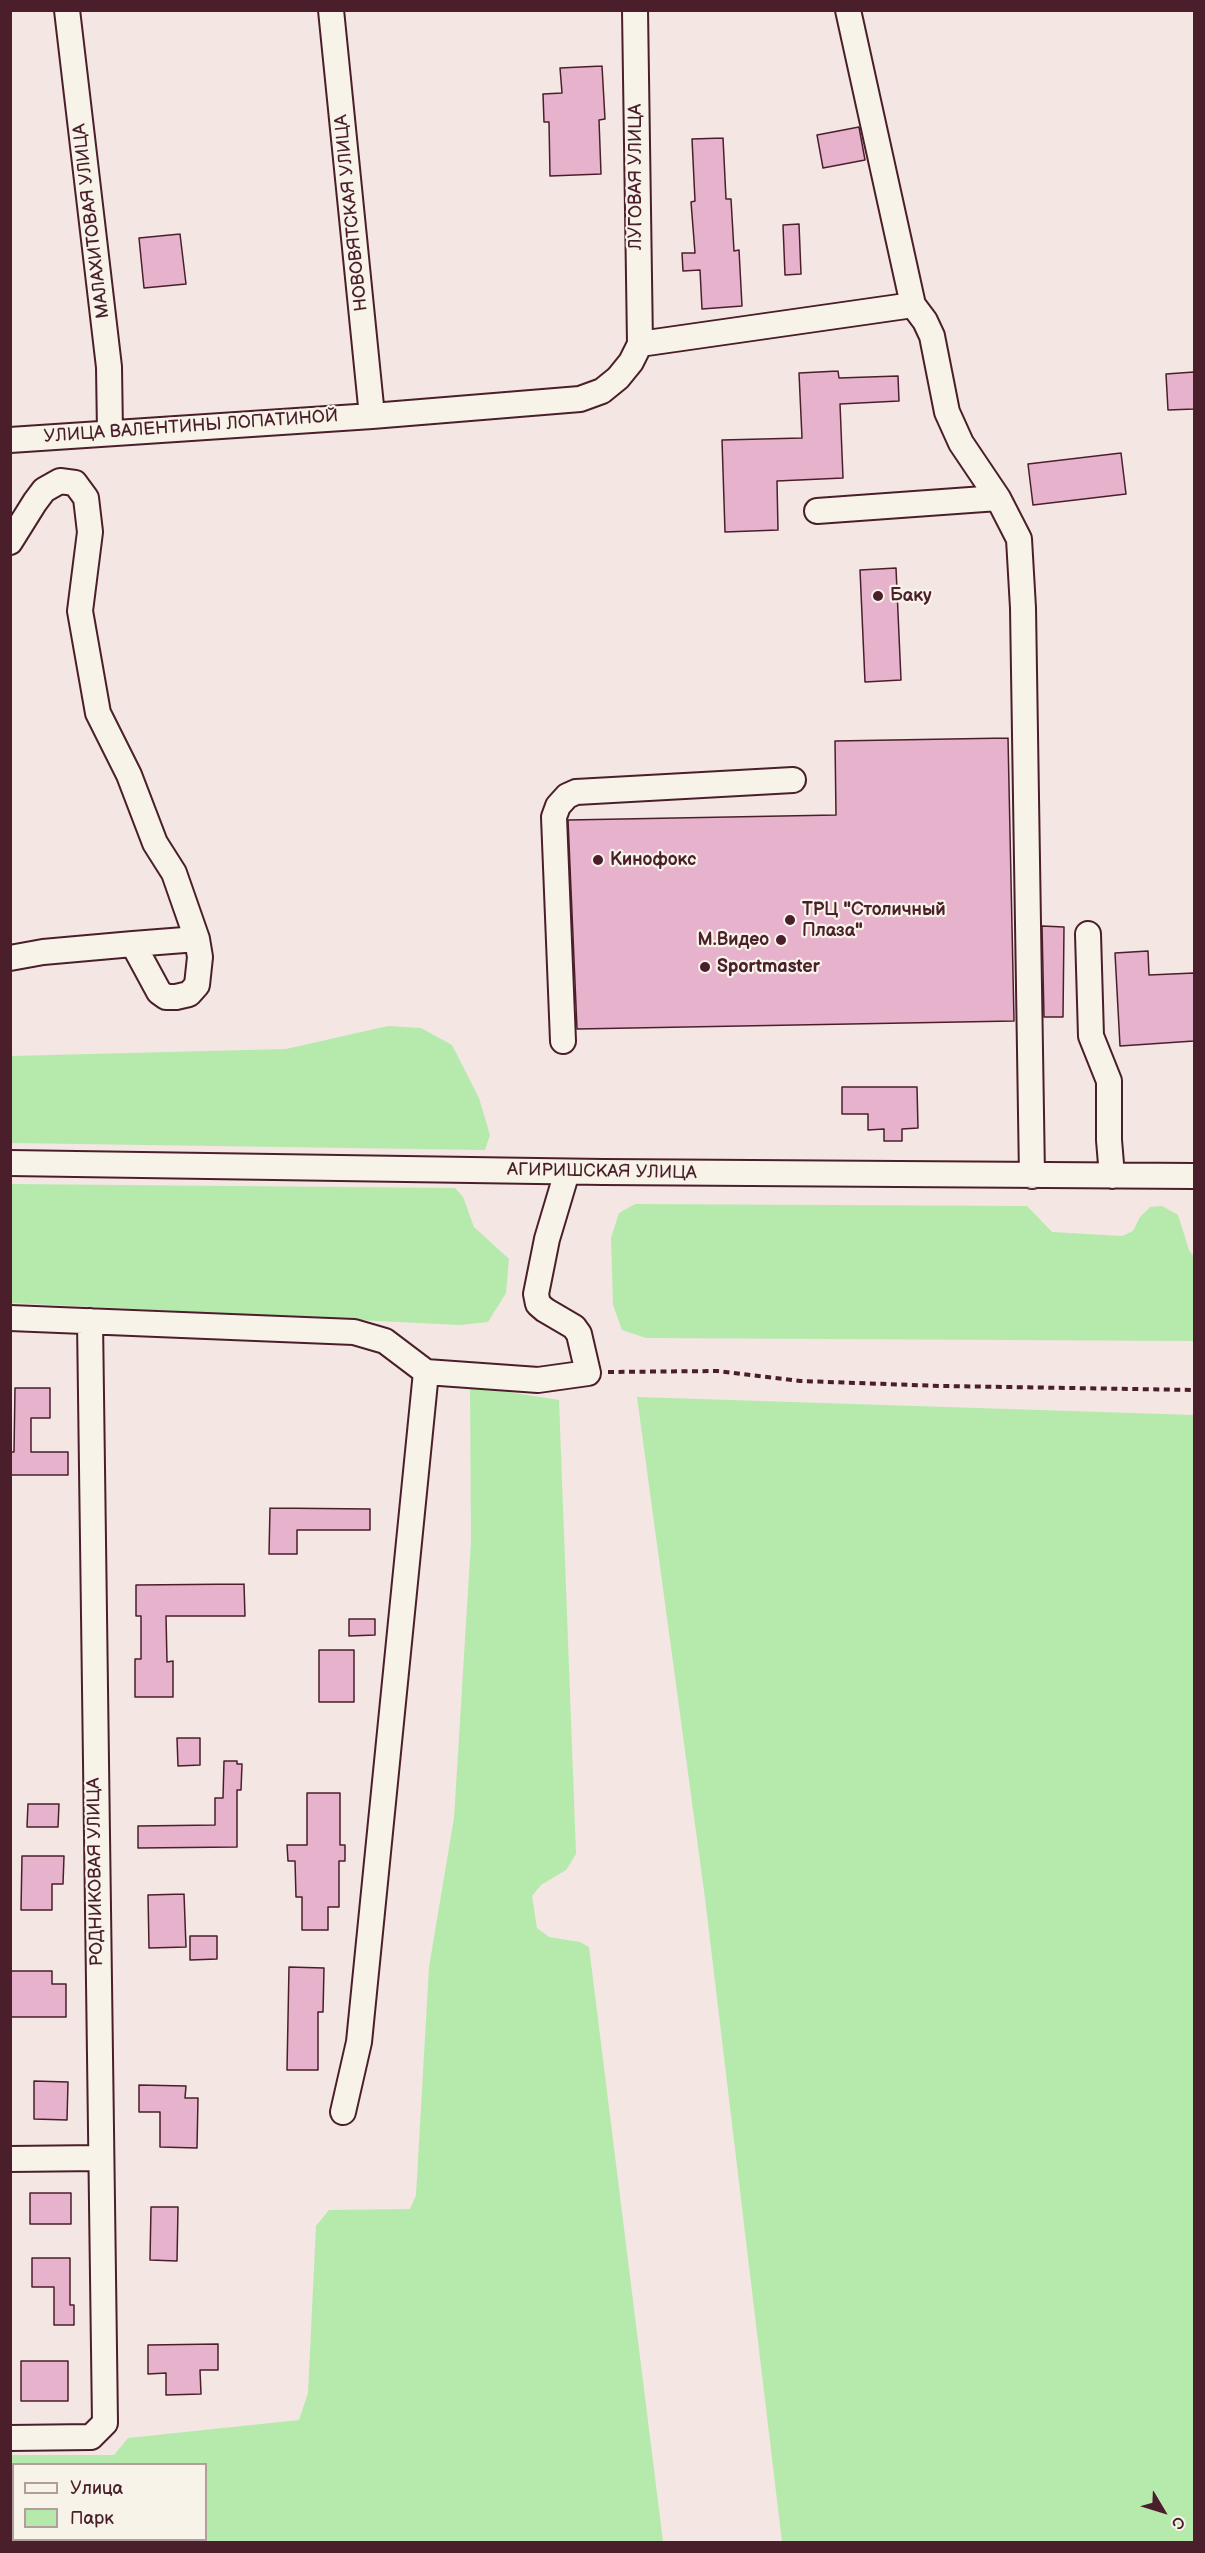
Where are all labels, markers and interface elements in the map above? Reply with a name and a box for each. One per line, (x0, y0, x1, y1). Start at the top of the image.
street label: ЛУГОВАЯ УЛИЦА (625, 104, 647, 250)
street label: НОВОВЯТСКАЯ УЛИЦА (331, 114, 373, 312)
street label: МАЛАХИТОВАЯ УЛИЦА (69, 122, 115, 320)
street label: УЛИЦА ВАЛЕНТИНЫ ЛОПАТИНОЙ (43, 406, 339, 448)
place label: Баку (890, 585, 932, 607)
marker: Баку (871, 589, 885, 603)
place label: Кинофокс (610, 849, 696, 871)
marker: Кинофокс (591, 853, 605, 867)
place label: ТРЦ "Столичный Плаза" (802, 899, 946, 942)
marker: ТРЦ "Столичный Плаза" (783, 913, 797, 927)
place label: М.Видео (698, 929, 769, 951)
marker: М.Видео (774, 933, 788, 947)
place label: Sportmaster (717, 956, 820, 978)
marker: Sportmaster (698, 960, 712, 974)
street label: АГИРИШСКАЯ УЛИЦА (507, 1160, 697, 1184)
street label: РОДНИКОВАЯ УЛИЦА (84, 1778, 108, 1966)
legend (12, 2463, 207, 2541)
text: Улица (70, 2478, 123, 2499)
north arrow (1133, 2481, 1193, 2541)
text: Парк (70, 2508, 114, 2529)
text: С (1167, 2512, 1188, 2533)

